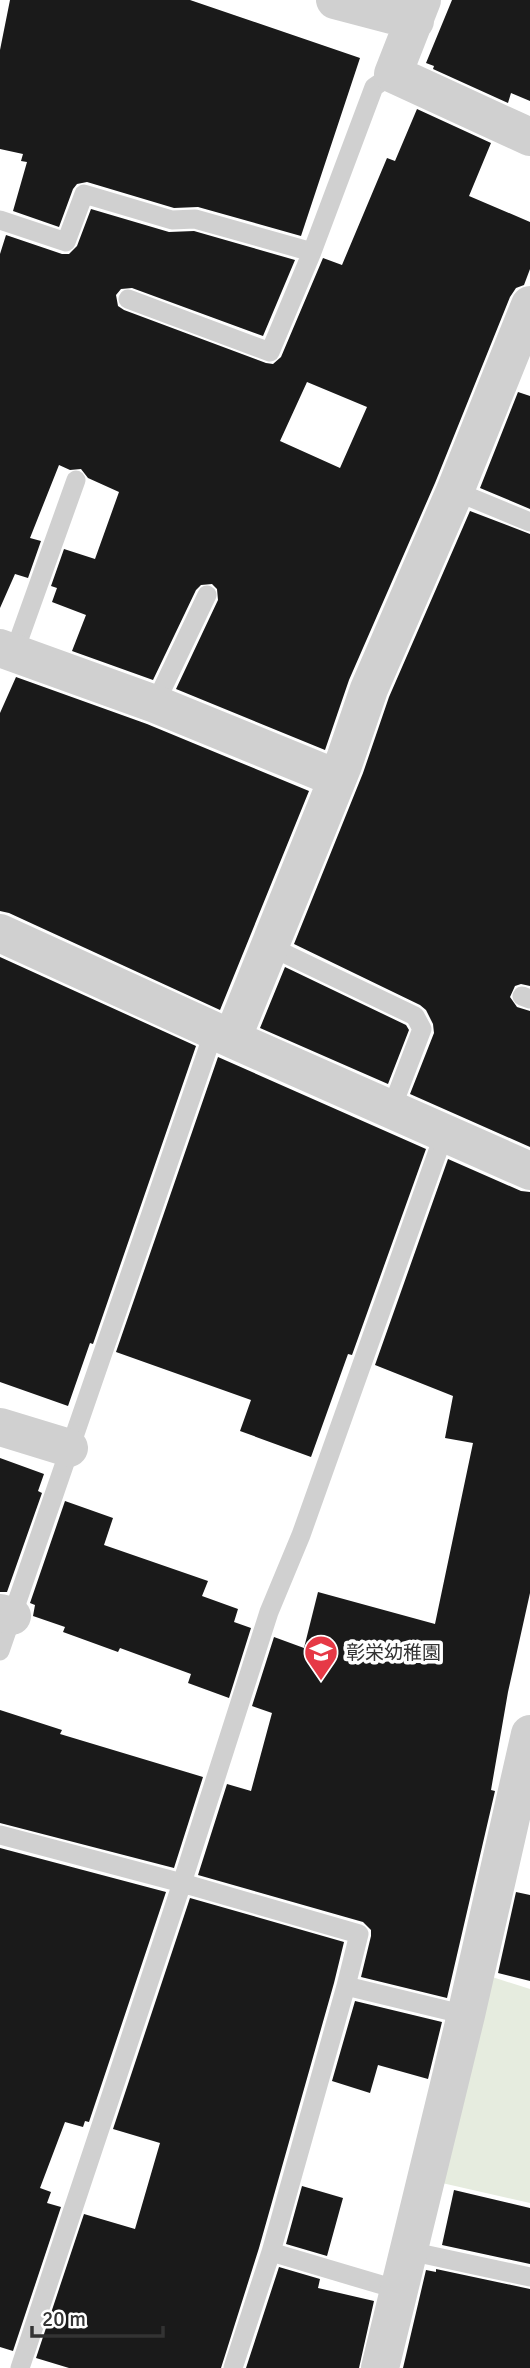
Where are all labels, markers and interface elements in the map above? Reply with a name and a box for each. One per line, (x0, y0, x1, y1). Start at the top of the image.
school or university icon: 彰栄幼稚園 (302, 1633, 340, 1682)
place label: 彰栄幼稚園 (346, 1641, 441, 1665)
scale bar (32, 2294, 163, 2338)
text: 20 m (42, 2306, 86, 2332)

